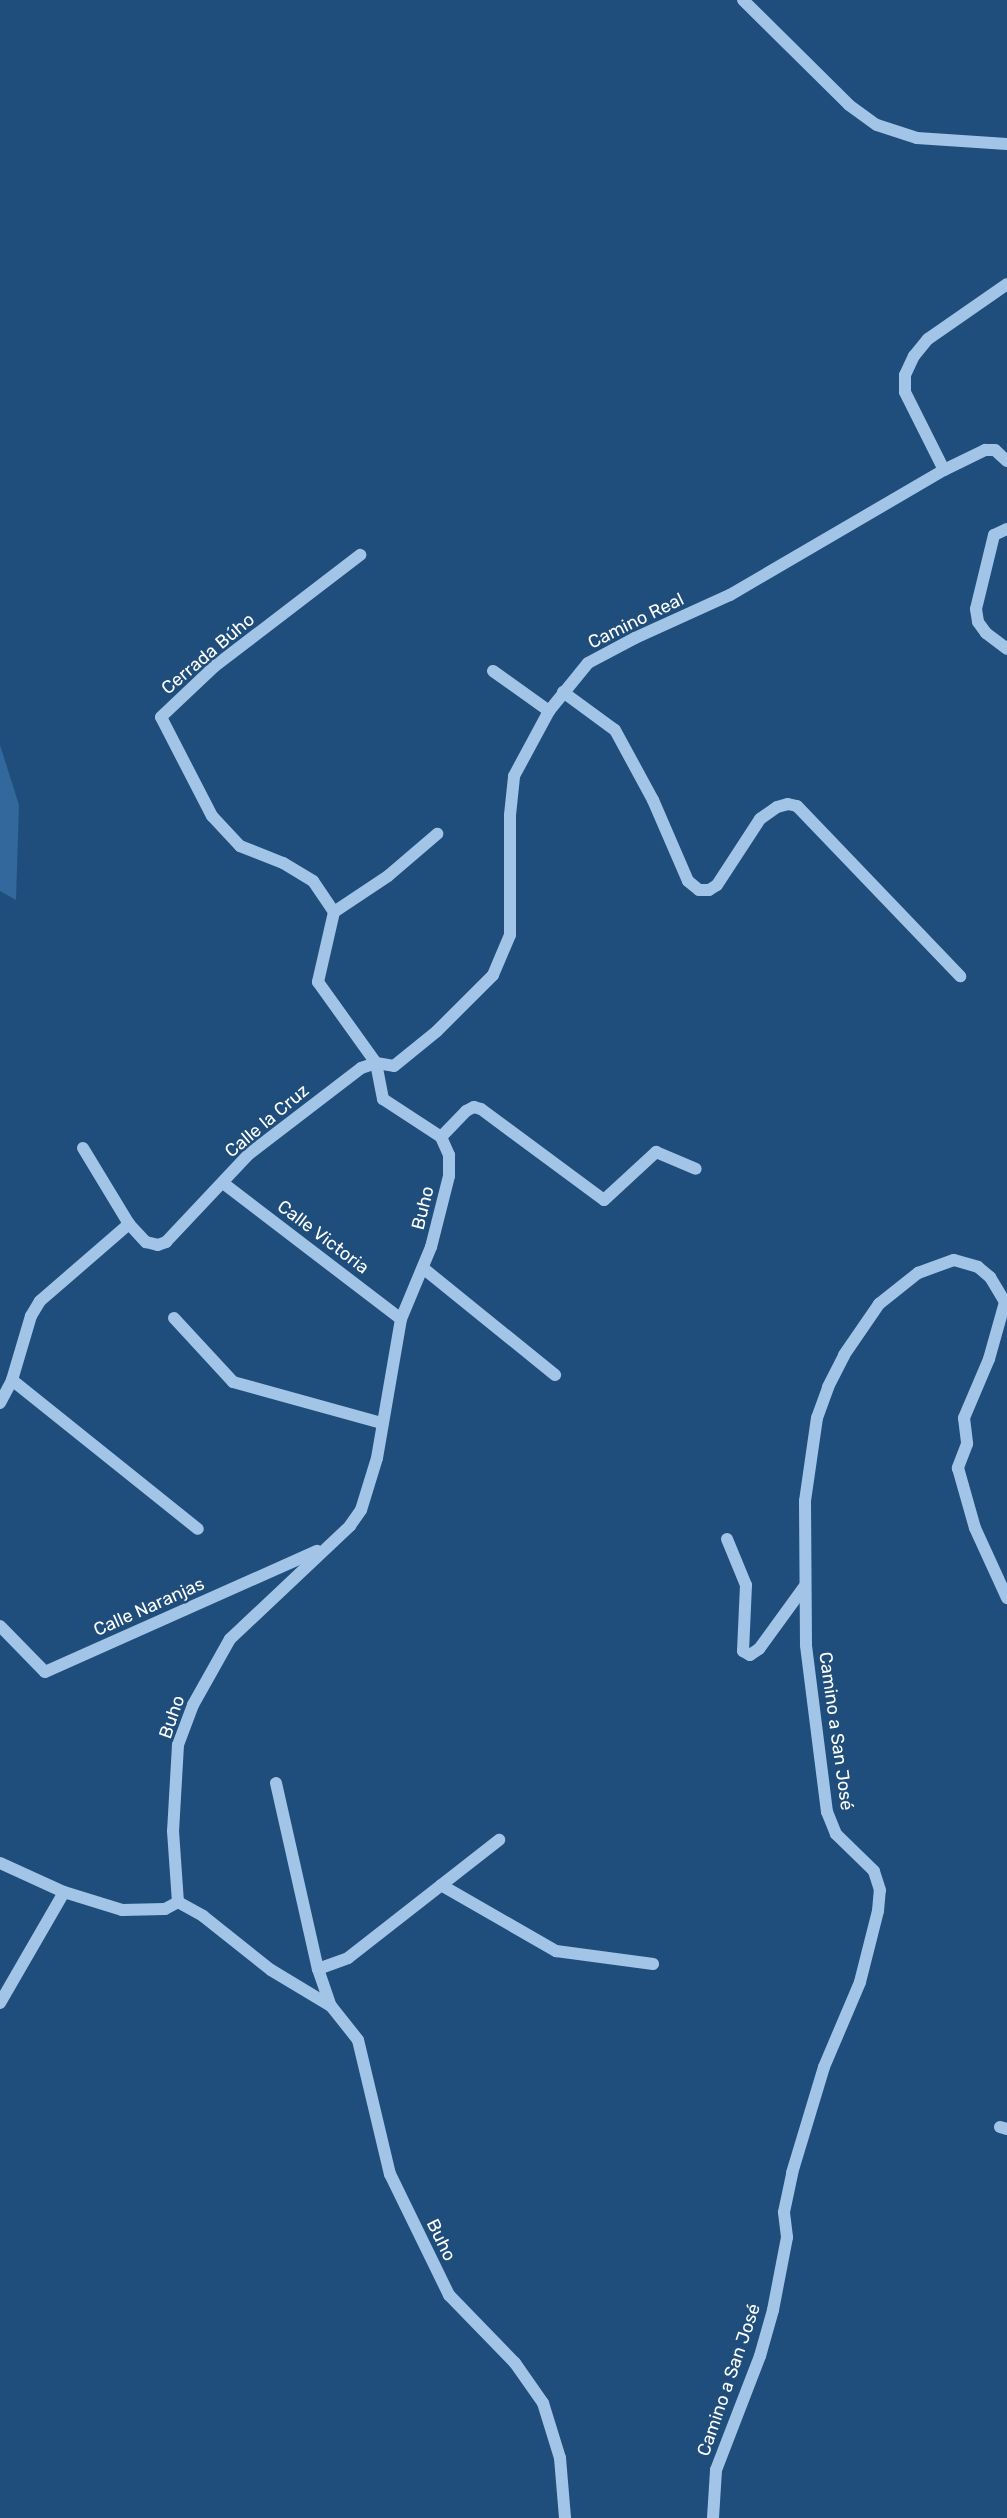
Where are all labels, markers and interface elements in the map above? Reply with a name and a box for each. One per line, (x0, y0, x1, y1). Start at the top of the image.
street label: Camino Real (585, 588, 687, 654)
street label: Cerrada Búho (157, 609, 259, 699)
street label: Calle la Cruz (221, 1080, 313, 1162)
street label: Buho (407, 1184, 439, 1232)
street label: Calle Victoria (273, 1195, 373, 1279)
street label: Calle Naranjas (90, 1573, 208, 1641)
street label: Camino a San José (814, 1650, 858, 1812)
street label: Buho (155, 1693, 189, 1741)
street label: Buho (422, 2215, 460, 2265)
street label: Camino a San José (693, 2301, 765, 2459)

